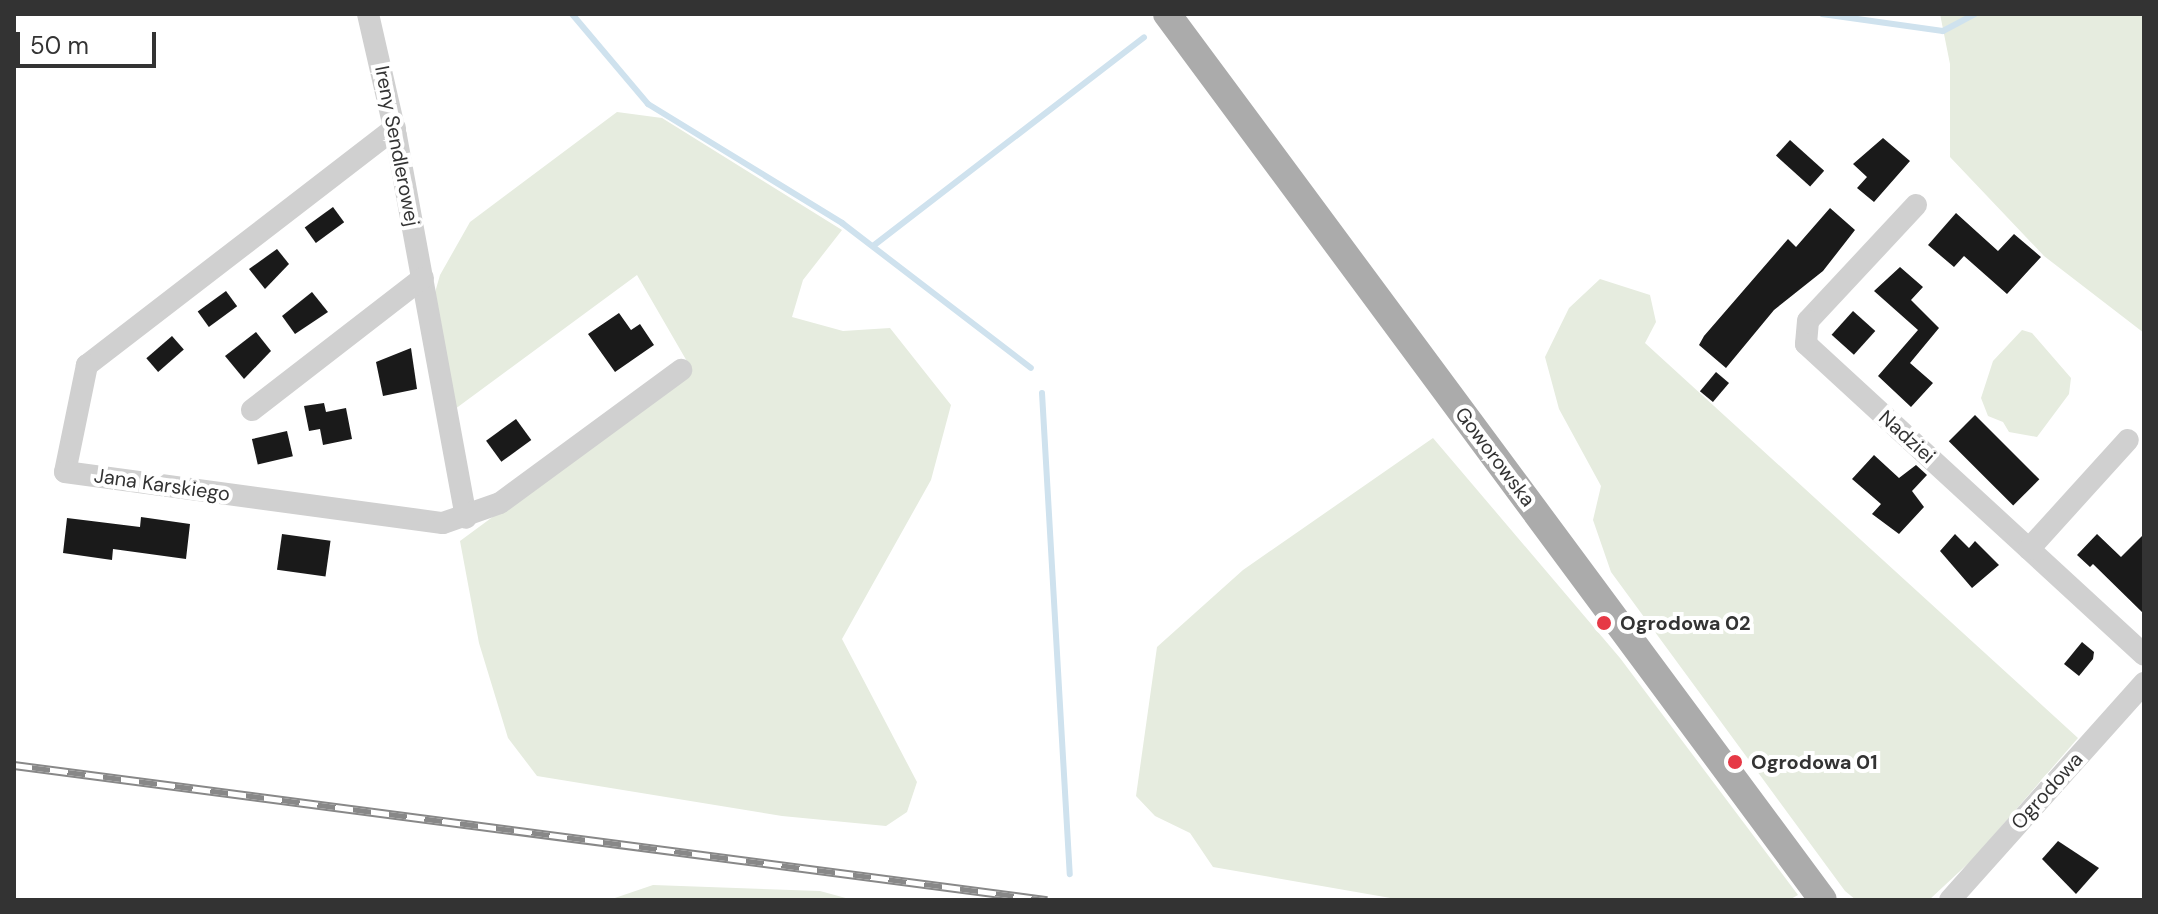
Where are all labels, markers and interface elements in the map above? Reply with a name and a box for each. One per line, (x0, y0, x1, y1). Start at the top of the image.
scale bar (20, 16, 160, 66)
text: 50 m (30, 30, 89, 61)
street label: Ireny Sendlerowej (370, 64, 424, 228)
street label: Goworowska (1450, 403, 1540, 511)
street label: Nadziei (1874, 406, 1940, 468)
street label: Jana Karskiego (93, 464, 231, 506)
place label: Ogrodowa 02 (1620, 611, 1751, 635)
marker: Ogrodowa 02 (1595, 614, 1613, 632)
street label: Ogrodowa (2006, 748, 2088, 834)
place label: Ogrodowa 01 (1751, 750, 1877, 774)
marker: Ogrodowa 01 (1726, 753, 1744, 771)

